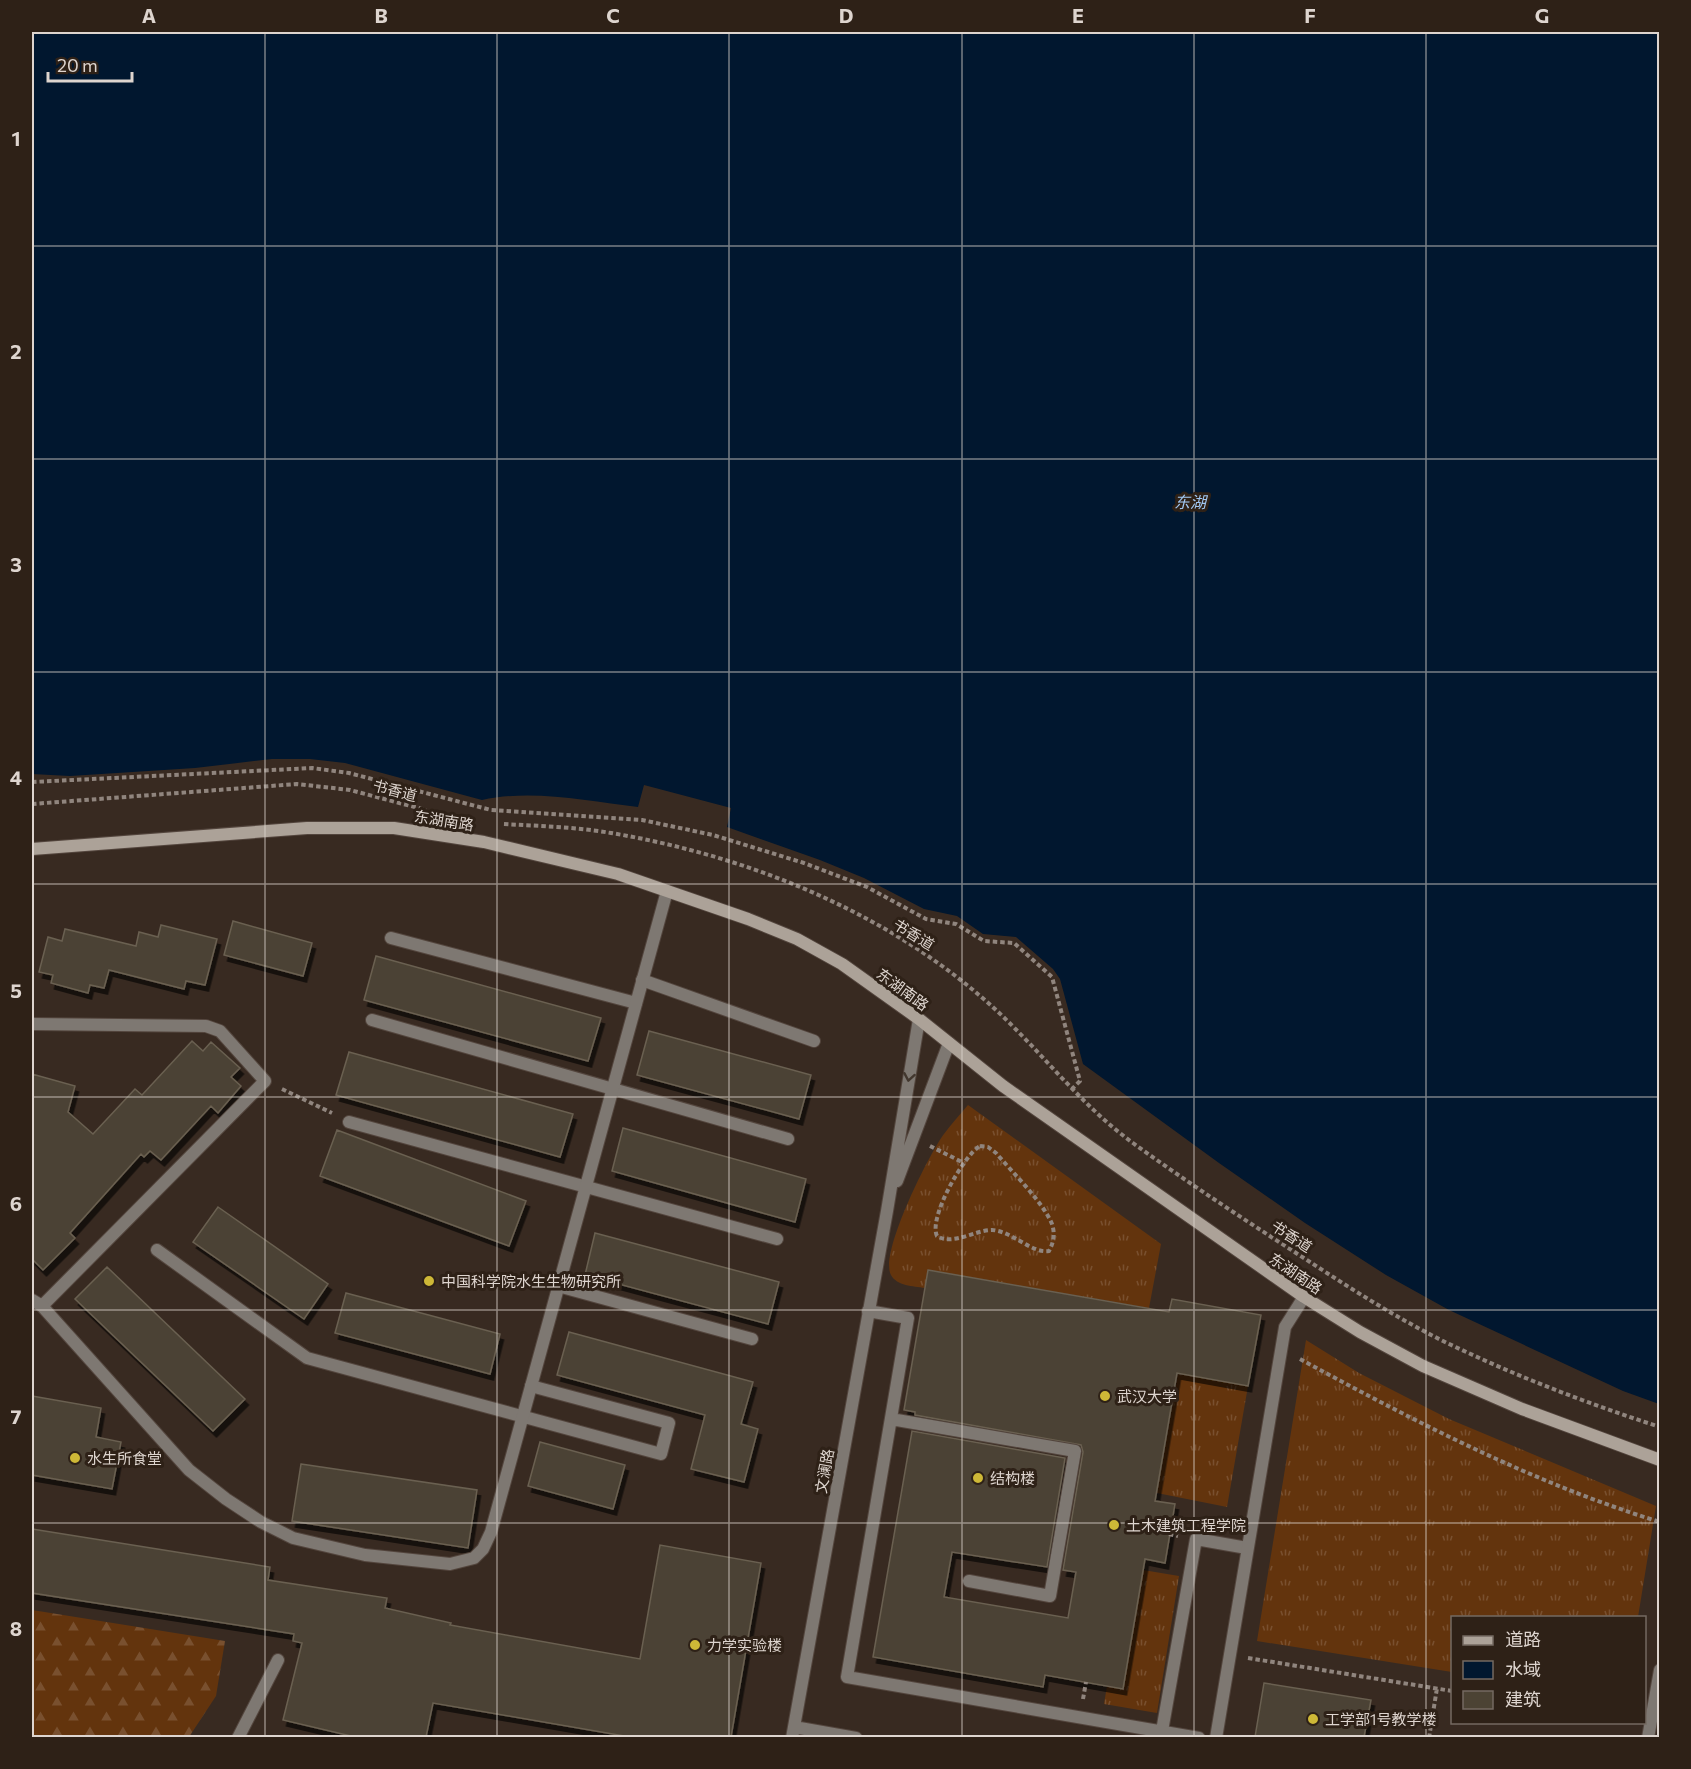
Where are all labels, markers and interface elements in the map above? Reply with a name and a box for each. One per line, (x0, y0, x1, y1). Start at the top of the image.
text: A (142, 3, 156, 27)
text: B (374, 3, 388, 27)
text: C (606, 3, 620, 27)
text: D (839, 3, 853, 27)
text: E (1072, 3, 1084, 27)
text: F (1304, 3, 1316, 27)
text: G (1535, 3, 1549, 27)
scale bar (48, 45, 132, 83)
text: 20 m (57, 54, 98, 76)
text: 1 (11, 126, 21, 150)
text: 2 (10, 339, 22, 363)
water label: 东湖 (1174, 492, 1209, 511)
text: 3 (10, 552, 22, 576)
text: 4 (10, 765, 22, 789)
street label: 书香道 (371, 775, 419, 805)
street label: 东湖南路 (413, 806, 475, 834)
street label: 书香道 (890, 914, 938, 954)
street label: 东湖南路 (873, 964, 933, 1014)
text: 5 (10, 978, 22, 1002)
one-way arrow (903, 1072, 916, 1082)
text: 6 (10, 1191, 22, 1215)
street label: 书香道 (1268, 1216, 1316, 1256)
street label: 东湖南路 (1266, 1249, 1326, 1297)
place label: 中国科学院水生生物研究所 (441, 1272, 621, 1290)
marker: 中国科学院水生生物研究所 (422, 1274, 436, 1288)
place label: 武汉大学 (1117, 1387, 1177, 1405)
marker: 武汉大学 (1098, 1389, 1112, 1403)
text: 7 (11, 1404, 22, 1428)
street label: 文澜路 (811, 1447, 837, 1495)
place label: 水生所食堂 (87, 1449, 162, 1467)
marker: 水生所食堂 (68, 1451, 82, 1465)
place label: 结构楼 (990, 1469, 1035, 1487)
marker: 结构楼 (971, 1471, 985, 1485)
place label: 土木建筑工程学院 (1126, 1516, 1246, 1534)
marker: 土木建筑工程学院 (1107, 1518, 1121, 1532)
text: 8 (10, 1616, 22, 1640)
legend (1451, 1616, 1646, 1724)
text: 道路 (1505, 1628, 1541, 1650)
place label: 力学实验楼 (707, 1636, 782, 1654)
marker: 力学实验楼 (688, 1638, 702, 1652)
text: 水域 (1505, 1658, 1541, 1680)
text: 建筑 (1505, 1688, 1541, 1710)
place label: 工学部1号教学楼 (1325, 1710, 1436, 1728)
marker: 工学部1号教学楼 (1306, 1712, 1320, 1726)

